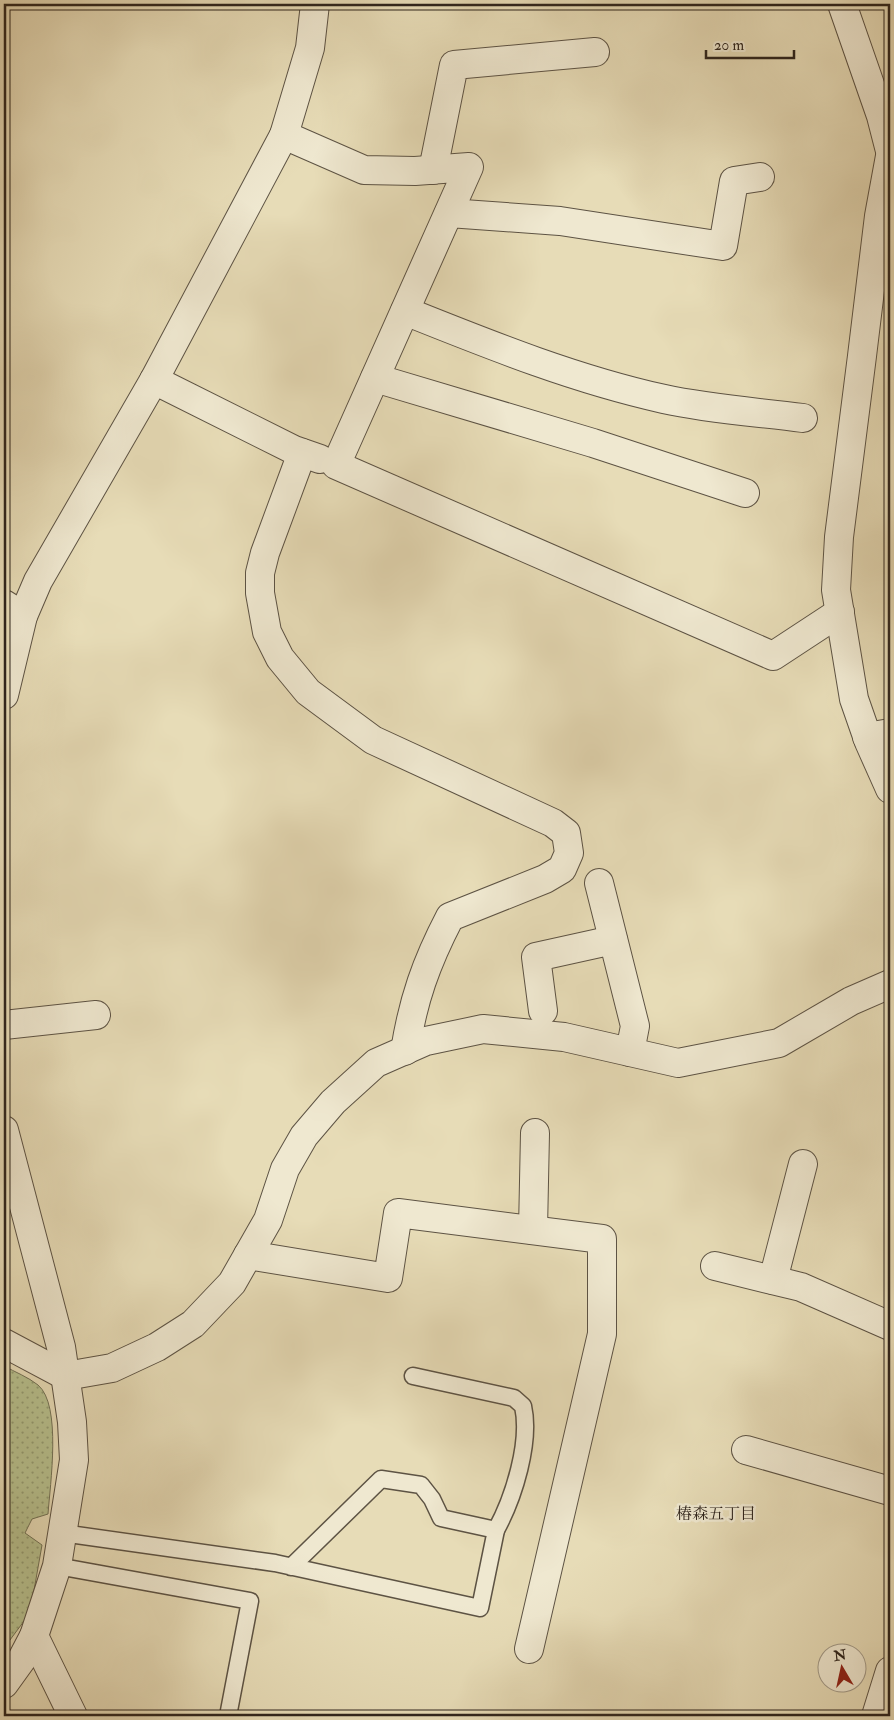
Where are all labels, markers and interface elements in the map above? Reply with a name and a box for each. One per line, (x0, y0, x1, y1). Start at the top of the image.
scale bar (706, 28, 794, 60)
text: 20 m (714, 36, 744, 55)
district label: 椿森五丁目 (676, 1504, 756, 1524)
north arrow (816, 1642, 866, 1692)
text: N (832, 1646, 848, 1665)

